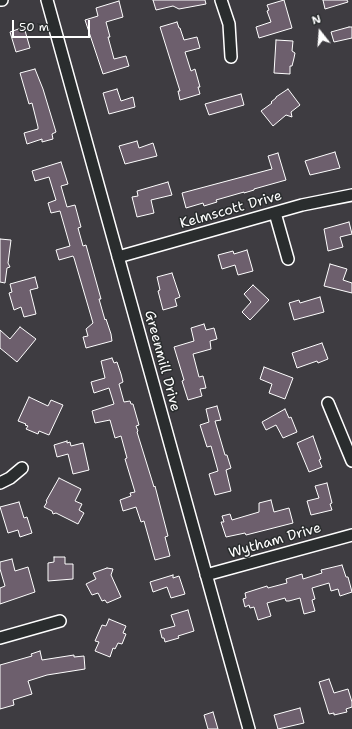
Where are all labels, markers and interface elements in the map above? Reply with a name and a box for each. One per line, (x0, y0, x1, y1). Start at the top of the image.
scale bar (14, 12, 92, 38)
north arrow (300, 12, 340, 52)
text: N (310, 12, 323, 28)
text: 50 m (19, 19, 49, 35)
street label: Kelmscott Drive (178, 187, 284, 233)
street label: Greenmill Drive (140, 309, 184, 413)
street label: Wytham Drive (227, 520, 323, 562)

